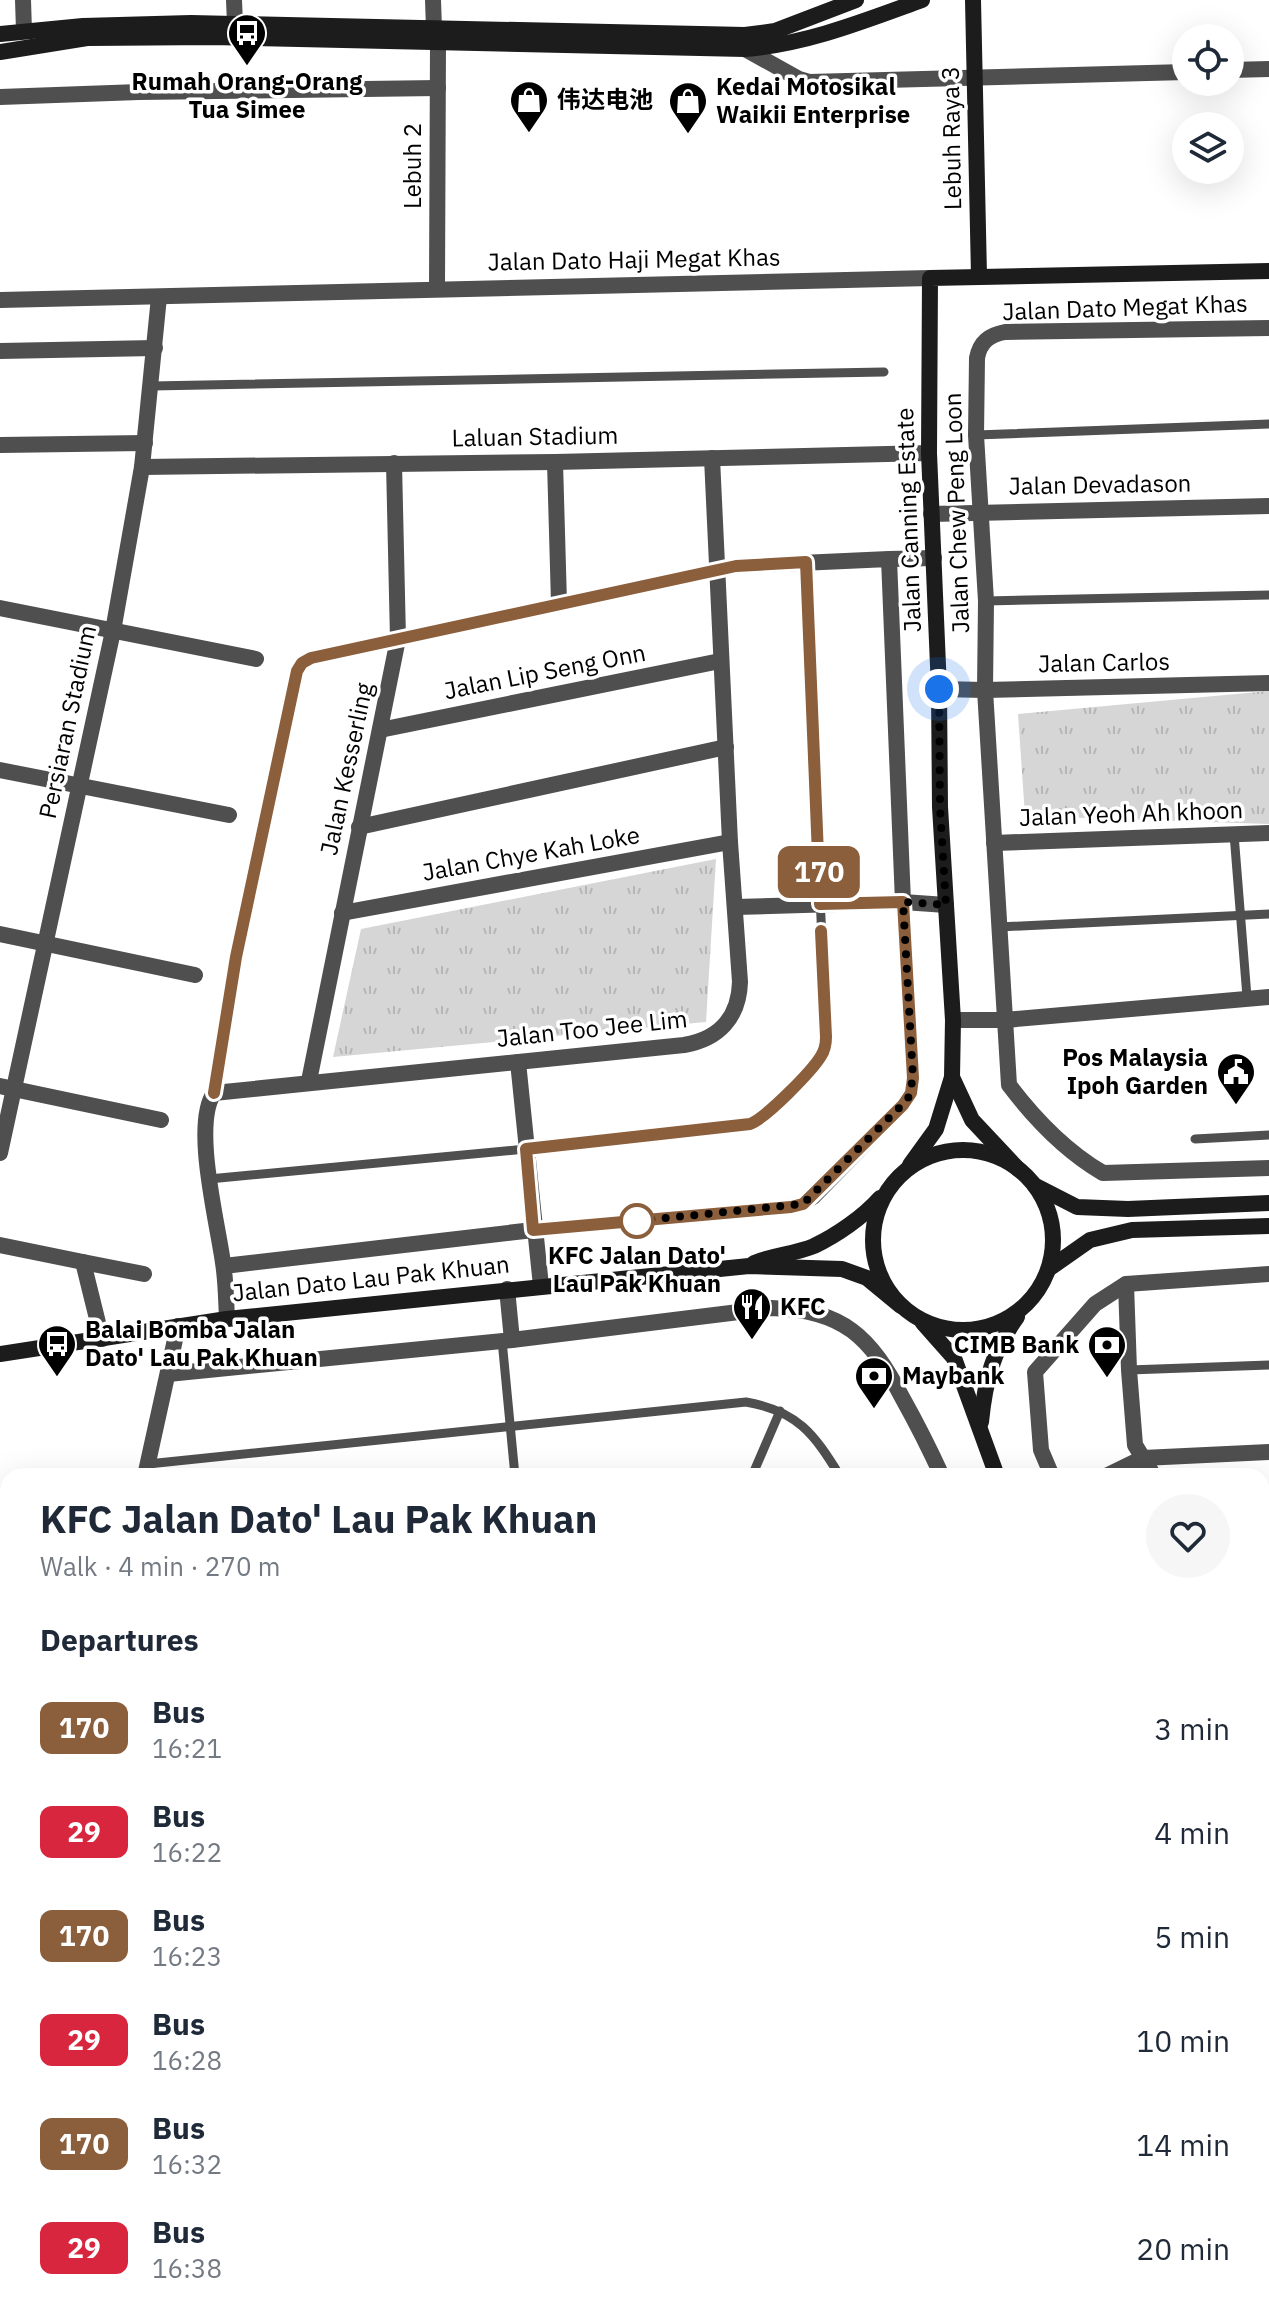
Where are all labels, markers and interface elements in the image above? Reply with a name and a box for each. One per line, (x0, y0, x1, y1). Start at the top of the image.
bus stop icon: Rumah Orang-Orang Tua Simee (226, 12, 268, 67)
map controls (1172, 24, 1244, 184)
button: locate (1172, 24, 1244, 96)
place label: Rumah Orang-Orang Tua Simee (132, 65, 363, 125)
street label: Lebuh Raya 3 (934, 66, 968, 210)
place label: Kedai Motosikal Waikii Enterprise (716, 70, 910, 130)
shop icon: 伟达电池 (508, 79, 550, 134)
shop icon: Kedai Motosikal Waikii Enterprise (667, 80, 709, 135)
place label: 伟达电池 (557, 83, 653, 115)
button: layers (1172, 112, 1244, 184)
street label: Lebuh 2 (396, 123, 428, 209)
street label: Jalan Dato Haji Megat Khas (487, 240, 781, 278)
street label: Jalan Dato Megat Khas (1002, 287, 1248, 327)
street label: Jalan Chew Peng Loon (936, 392, 976, 634)
street label: Jalan Canning Estate (888, 407, 928, 633)
street label: Laluan Stadium (451, 419, 619, 453)
street label: Jalan Devadason (1008, 466, 1192, 502)
street label: Persiaran Stadium (31, 622, 103, 822)
street label: Jalan Lip Seng Onn (441, 636, 648, 706)
street label: Jalan Carlos (1038, 645, 1170, 679)
your location (919, 669, 959, 709)
street label: Jalan Kesserling (312, 679, 380, 858)
street label: Jalan Yeoh Ah khoon (1018, 793, 1244, 833)
street label: Jalan Chye Kah Loke (420, 818, 642, 888)
line badge: 170 (773, 846, 865, 898)
text: 170 (794, 853, 844, 890)
street label: Jalan Too Jee Lim (495, 1002, 689, 1054)
place label: Pos Malaysia Ipoh Garden (1062, 1041, 1208, 1101)
public building icon: Pos Malaysia Ipoh Garden (1215, 1051, 1257, 1106)
marker: KFC Jalan Dato' Lau Pak Khuan (620, 1204, 654, 1238)
place label: KFC Jalan Dato' Lau Pak Khuan (548, 1239, 726, 1299)
street label: Jalan Dato Lau Pak Khuan (231, 1248, 511, 1308)
restaurant icon: KFC (731, 1286, 773, 1341)
place label: KFC (780, 1290, 826, 1322)
place label: Balai Bomba Jalan Dato' Lau Pak Khuan (85, 1313, 318, 1373)
bus stop icon: Balai Bomba Jalan Dato' Lau Pak Khuan (36, 1323, 78, 1378)
bank icon: CIMB Bank (1086, 1324, 1128, 1379)
place label: CIMB Bank (954, 1328, 1079, 1360)
bank icon: Maybank (853, 1355, 895, 1410)
place label: Maybank (902, 1359, 1004, 1391)
text: KFC Jalan Dato' Lau Pak Khuan (40, 1494, 597, 1543)
button: heart (1146, 1494, 1230, 1578)
text: Walk · 4 min · 270 m (40, 1549, 280, 1583)
text: Departures (40, 1620, 199, 1659)
text: Bus (152, 1692, 205, 1731)
text: 170 (59, 1709, 109, 1746)
text: 3 min (1154, 1709, 1230, 1748)
text: 16:21 (152, 1731, 222, 1765)
text: Bus (152, 1796, 205, 1835)
text: 29 (67, 1813, 101, 1850)
text: 4 min (1154, 1813, 1230, 1852)
text: 16:22 (152, 1835, 222, 1869)
text: Bus (152, 1900, 205, 1939)
text: 170 (59, 1917, 109, 1954)
text: 5 min (1154, 1917, 1230, 1956)
text: 16:23 (152, 1939, 222, 1973)
text: Bus (152, 2004, 205, 2043)
text: 29 (67, 2021, 101, 2058)
text: 10 min (1136, 2021, 1230, 2060)
text: 16:28 (152, 2043, 222, 2077)
text: Bus (152, 2108, 205, 2147)
text: 170 (59, 2125, 109, 2162)
text: 14 min (1136, 2125, 1230, 2164)
text: 16:32 (152, 2147, 222, 2181)
text: Bus (152, 2212, 205, 2251)
text: 29 (67, 2229, 101, 2266)
text: 20 min (1136, 2229, 1230, 2268)
text: 16:38 (152, 2251, 222, 2285)

